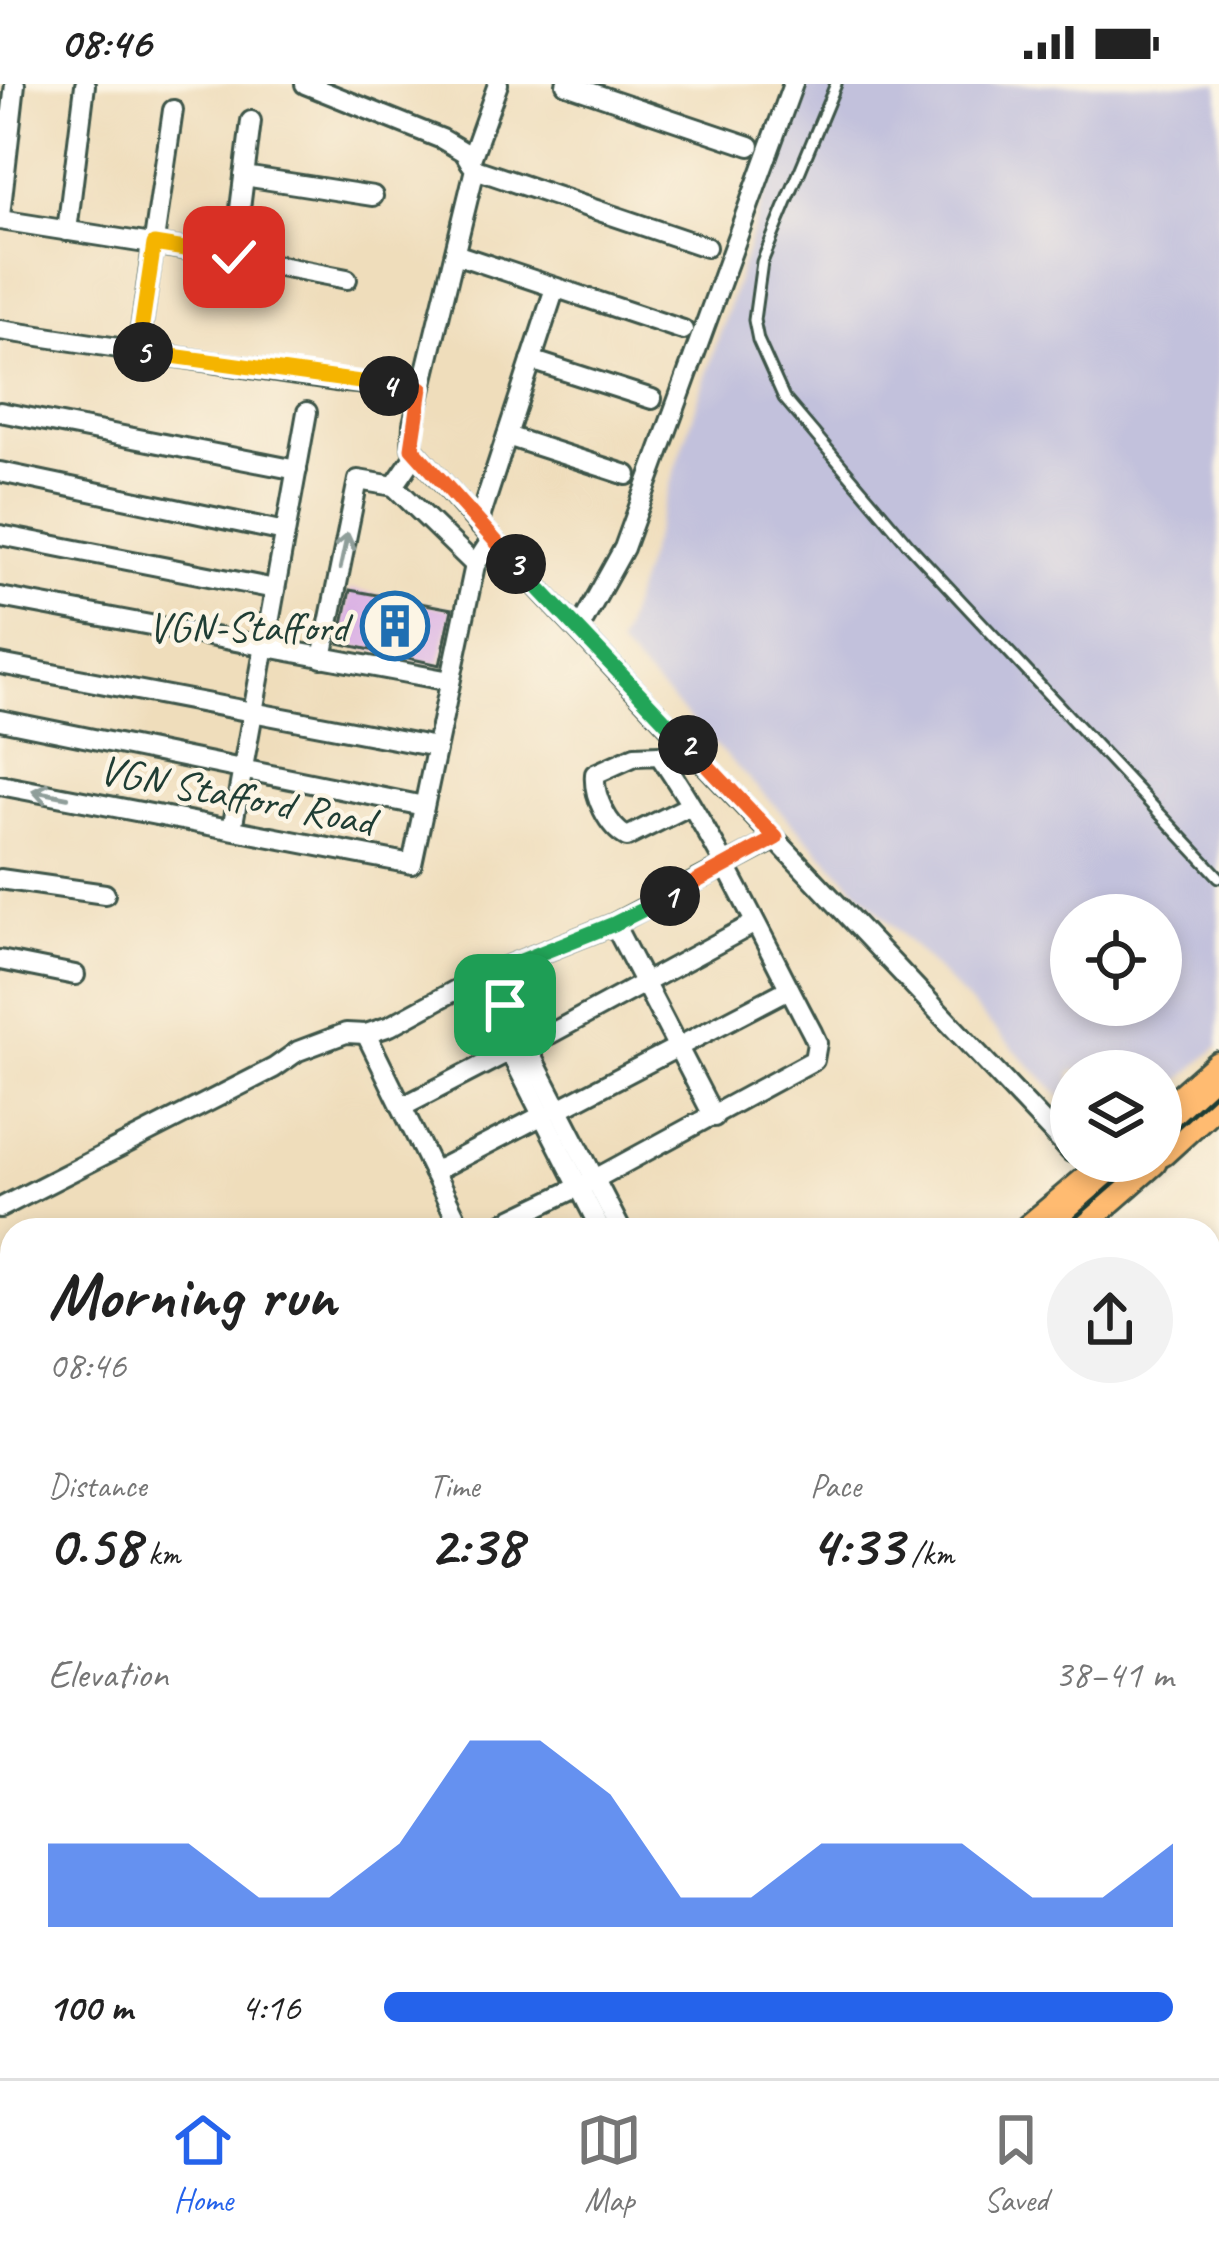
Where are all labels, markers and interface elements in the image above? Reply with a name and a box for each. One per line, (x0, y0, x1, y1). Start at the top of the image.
text: 08:46 (60, 14, 151, 71)
pin (183, 206, 285, 308)
icon: check (201, 224, 267, 290)
pin: 5 (113, 322, 173, 382)
text: 5 (136, 331, 150, 373)
pin: 4 (359, 356, 419, 416)
text: 4 (382, 365, 396, 407)
one-way arrow (333, 533, 356, 571)
pin: 3 (486, 534, 546, 594)
text: 3 (509, 543, 523, 585)
building icon: VGN-Stafford (360, 591, 430, 661)
place label: VGN-Stafford (148, 601, 353, 654)
pin: 2 (658, 715, 718, 775)
text: 2 (681, 724, 695, 766)
street label: VGN Stafford Road (95, 743, 385, 849)
one-way arrow (31, 782, 70, 804)
pin: 1 (640, 866, 700, 926)
text: 1 (663, 875, 677, 917)
map controls (1050, 894, 1182, 1182)
button: locate (1050, 894, 1182, 1026)
pin (454, 954, 556, 1056)
icon: arrive (472, 972, 538, 1038)
button: layers (1050, 1050, 1182, 1182)
text: Morning run (48, 1254, 336, 1337)
button: share (1047, 1257, 1173, 1383)
text: 08:46 (48, 1341, 126, 1390)
text: Distance (48, 1465, 146, 1507)
text: Time (429, 1465, 480, 1507)
text: Pace (810, 1465, 861, 1507)
text: 0.58 (48, 1507, 140, 1583)
text: 2:38 (429, 1507, 522, 1583)
text: 4:33 (810, 1507, 903, 1583)
text: km (140, 1533, 180, 1575)
text: /km (903, 1533, 954, 1575)
text: Elevation (48, 1650, 168, 1699)
text: 38–41 m (1054, 1650, 1173, 1699)
text: 100 m (48, 1983, 132, 2032)
text: 4:16 (240, 1983, 300, 2032)
tab: Home (170, 2107, 236, 2221)
tab: Map (576, 2107, 642, 2221)
tab: Saved (983, 2107, 1049, 2221)

